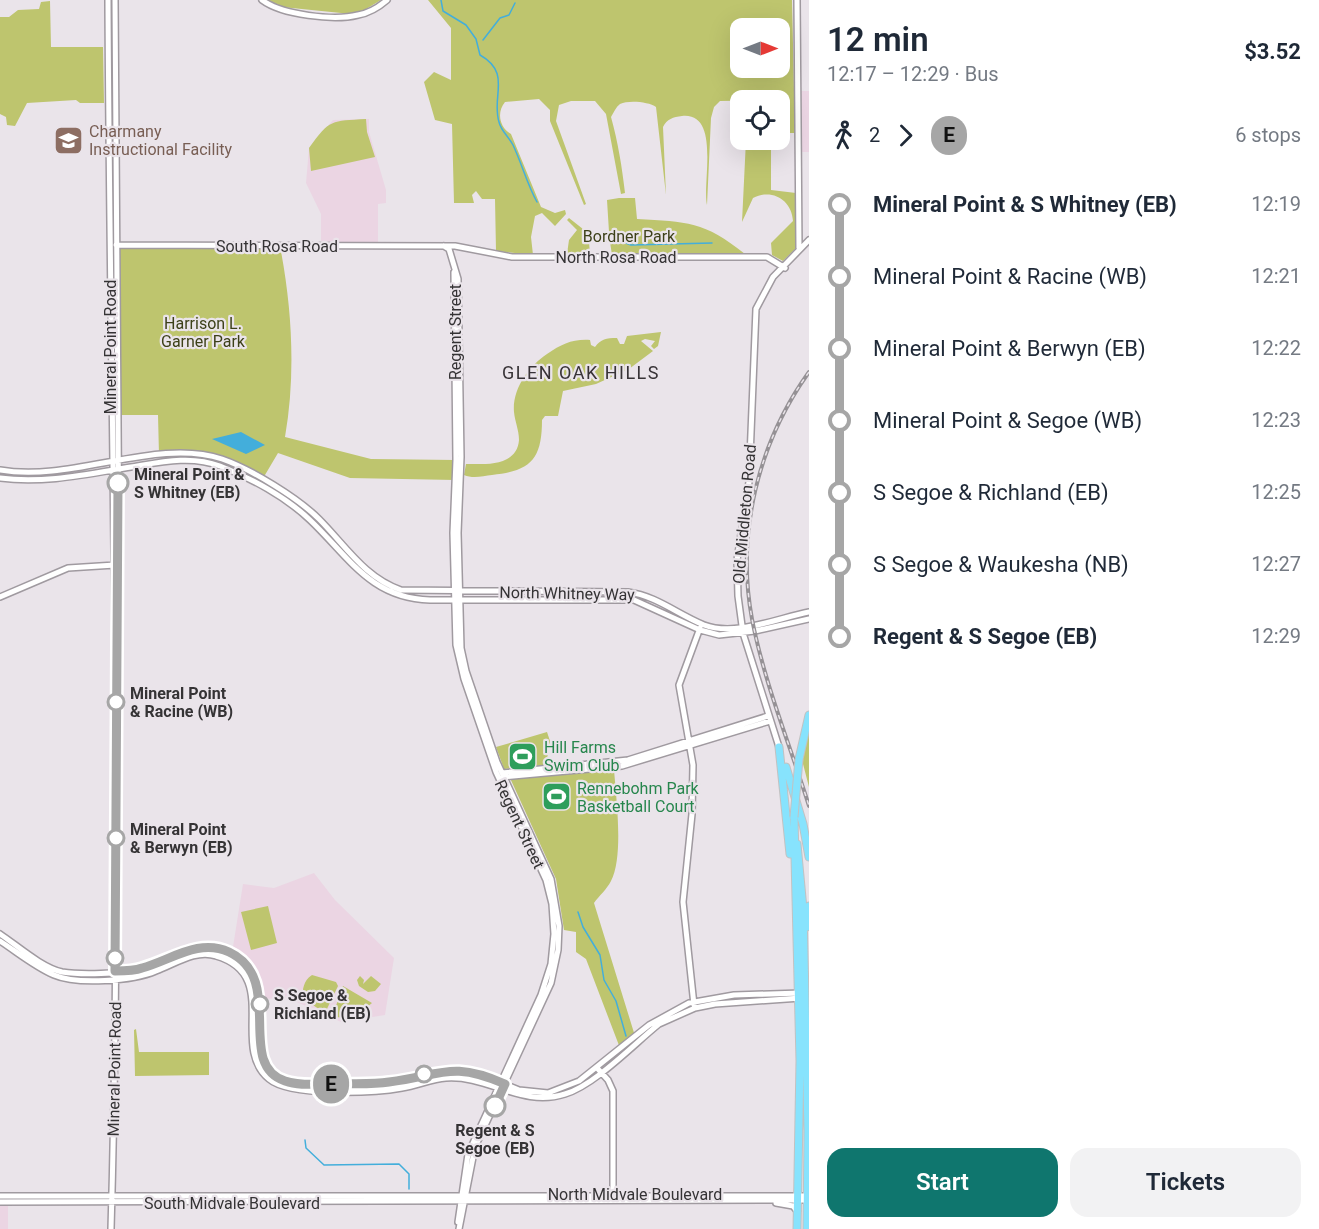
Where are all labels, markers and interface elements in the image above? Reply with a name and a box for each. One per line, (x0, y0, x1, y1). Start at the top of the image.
north arrow (730, 18, 790, 78)
map controls (730, 18, 790, 150)
text: 12 min (827, 20, 929, 59)
text: $3.52 (1244, 39, 1301, 64)
text: 12:17 – 12:29 · Bus (827, 62, 999, 86)
button: locate (730, 90, 790, 150)
icon: walk (827, 119, 860, 152)
icon: forward (889, 119, 922, 152)
place label: Charmany Instructional Facility (89, 122, 233, 159)
text: 2 (869, 123, 880, 147)
text: E (943, 123, 955, 147)
text: 6 stops (1235, 123, 1301, 147)
school or university icon: Charmany Instructional Facility (52, 124, 84, 156)
text: Mineral Point & S Whitney (EB) (873, 192, 1177, 217)
text: 12:19 (1251, 192, 1301, 216)
park label: Bordner Park (583, 227, 676, 246)
street label: South Rosa Road (216, 237, 338, 256)
street label: North Rosa Road (556, 248, 677, 267)
text: Mineral Point & Racine (WB) (873, 264, 1147, 289)
text: 12:21 (1251, 264, 1301, 288)
street label: Mineral Point Road (101, 280, 120, 414)
street label: Regent Street (446, 284, 465, 380)
park label: Harrison L. Garner Park (161, 314, 246, 351)
text: Mineral Point & Berwyn (EB) (873, 336, 1146, 361)
text: 12:22 (1251, 336, 1301, 360)
district label: GLEN OAK HILLS (502, 362, 660, 383)
text: Mineral Point & Segoe (WB) (873, 408, 1142, 433)
text: 12:23 (1251, 408, 1301, 432)
street label: Old Middleton Road (729, 444, 760, 585)
place label: Mineral Point & S Whitney (EB) (134, 465, 245, 502)
marker: Mineral Point & S Whitney (EB) (107, 472, 129, 494)
text: S Segoe & Richland (EB) (873, 480, 1109, 505)
text: 12:25 (1251, 480, 1301, 504)
text: S Segoe & Waukesha (NB) (873, 552, 1129, 577)
text: 12:27 (1251, 552, 1301, 576)
street label: North Whitney Way (499, 583, 635, 604)
text: Regent & S Segoe (EB) (873, 624, 1097, 649)
text: 12:29 (1251, 624, 1301, 648)
place label: Mineral Point & Racine (WB) (130, 684, 233, 721)
marker: Mineral Point & Racine (WB) (107, 693, 125, 711)
place label: Hill Farms Swim Club (544, 738, 620, 775)
sports icon: Hill Farms Swim Club (507, 740, 539, 772)
street label: Regent Street (491, 777, 548, 872)
place label: Rennebohm Park Basketball Court (577, 779, 700, 816)
sports icon: Rennebohm Park Basketball Court (540, 781, 572, 813)
place label: Mineral Point & Berwyn (EB) (130, 820, 233, 857)
marker: Mineral Point & Berwyn (EB) (107, 829, 125, 847)
unlabelled marker (106, 949, 124, 967)
place label: S Segoe & Richland (EB) (274, 986, 371, 1023)
marker: S Segoe & Richland (EB) (251, 995, 269, 1013)
street label: Mineral Point Road (104, 1002, 125, 1136)
line badge: E (312, 1064, 350, 1104)
unlabelled marker (415, 1065, 433, 1083)
text: E (325, 1072, 337, 1096)
marker: Regent & S Segoe (EB) (484, 1095, 506, 1117)
place label: Regent & S Segoe (EB) (455, 1121, 535, 1158)
button: Start (827, 1148, 1058, 1217)
button: Tickets (1070, 1148, 1301, 1217)
street label: North Midvale Boulevard (548, 1185, 722, 1204)
street label: South Midvale Boulevard (144, 1194, 320, 1213)

